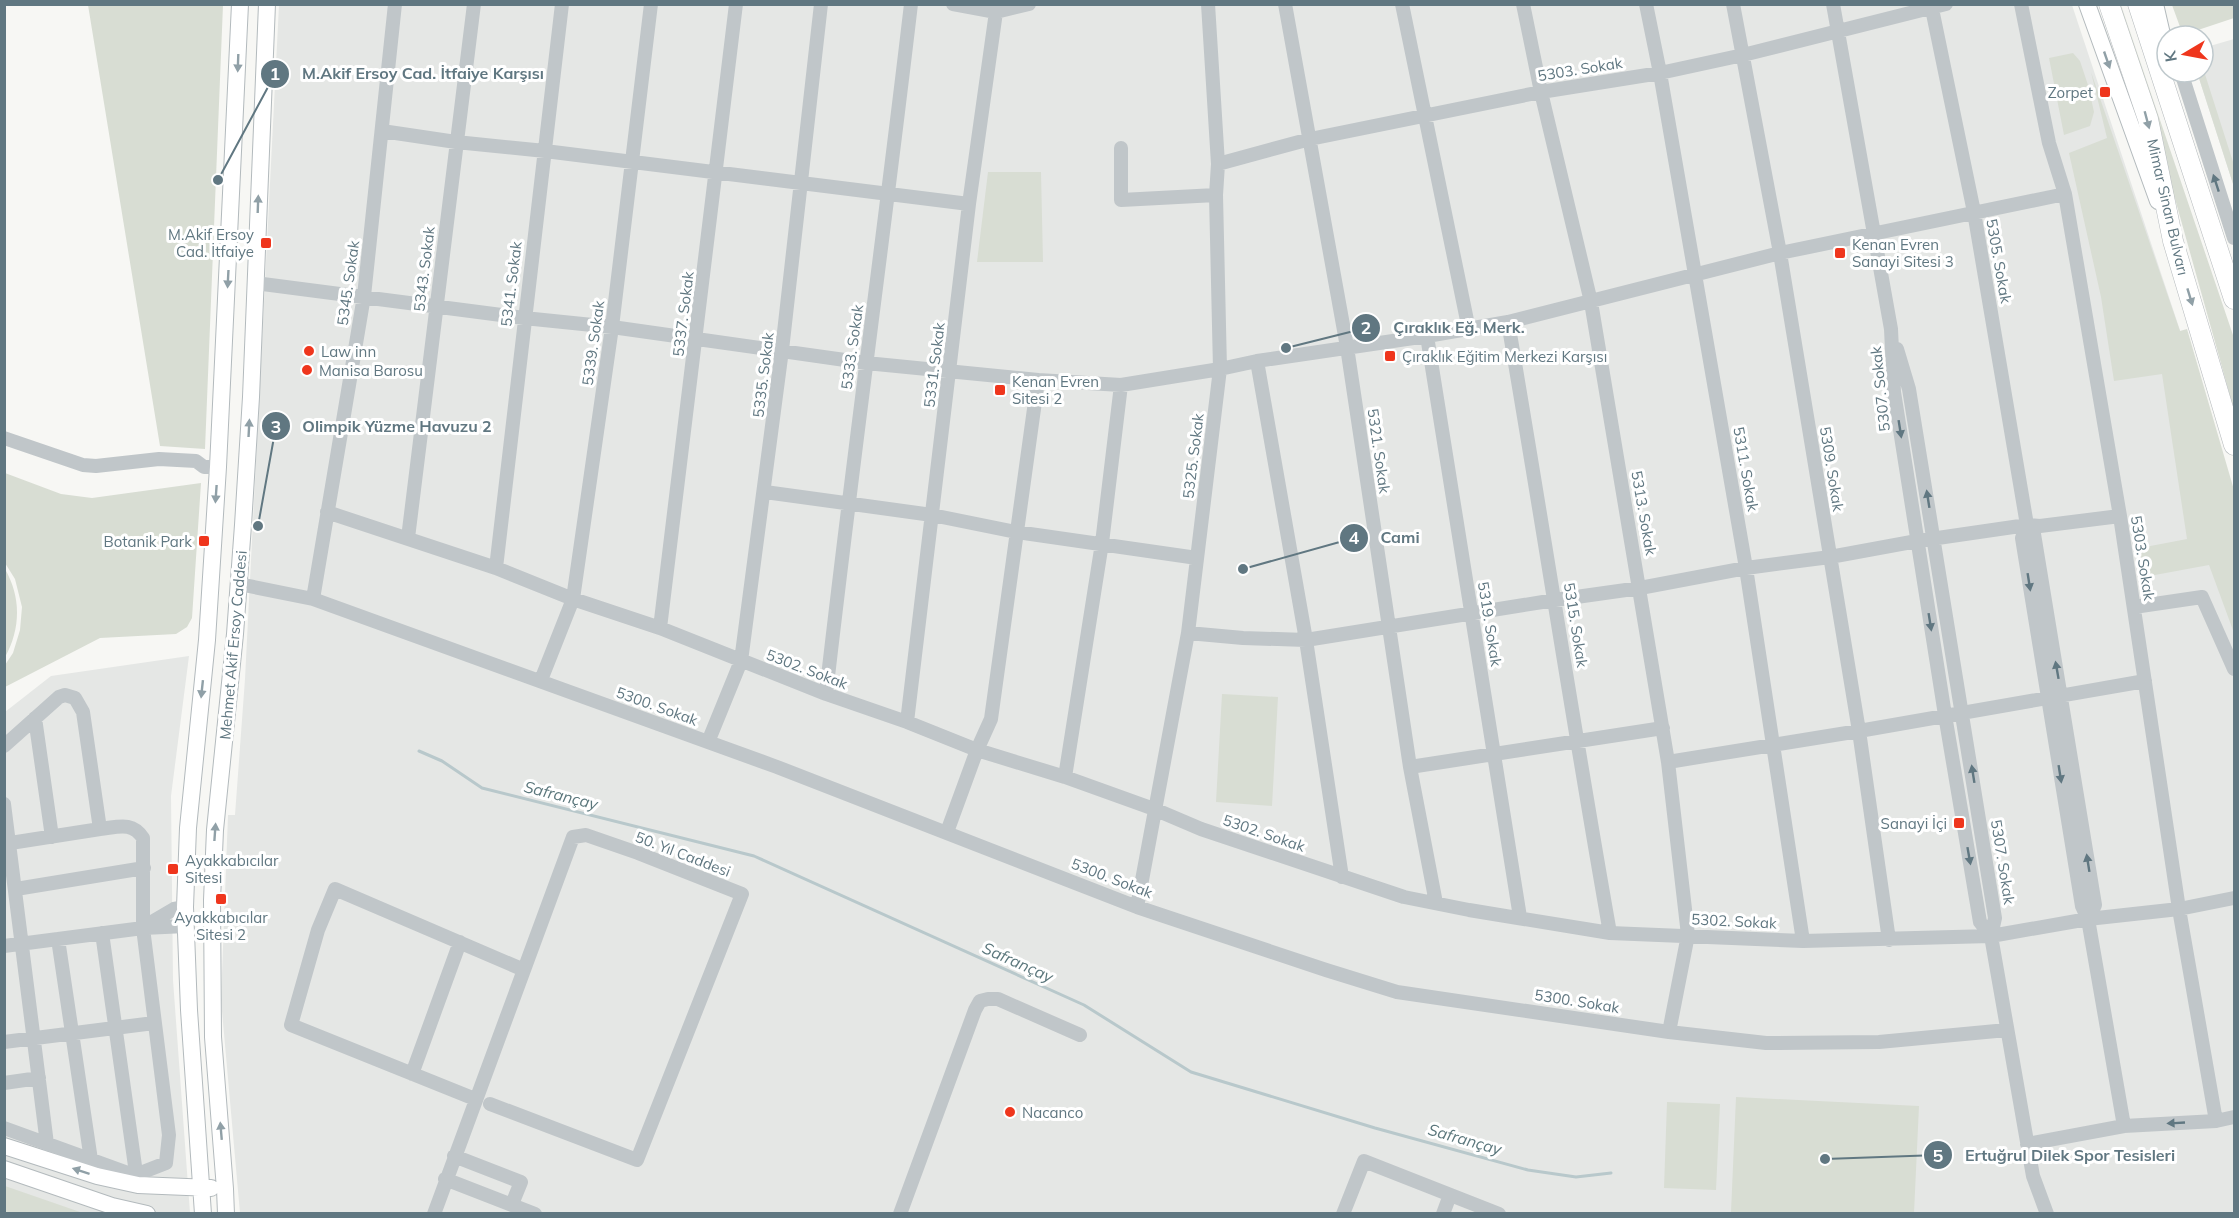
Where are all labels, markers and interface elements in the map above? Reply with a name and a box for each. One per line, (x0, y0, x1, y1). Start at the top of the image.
north arrow (2155, 24, 2215, 84)
text: K (2159, 48, 2181, 64)
one-way arrow (2102, 51, 2112, 69)
one-way arrow (233, 53, 242, 72)
street label: 5303. Sokak (1536, 53, 1624, 85)
callout: M.Akif Ersoy Cad. İtfaiye Karşısı (260, 57, 555, 91)
text: 1 (270, 62, 280, 85)
text: M.Akif Ersoy Cad. İtfaiye Karşısı (302, 63, 544, 83)
place label: Zorpet (2048, 83, 2093, 102)
marker: Zorpet (2098, 85, 2112, 99)
one-way arrow (2143, 111, 2152, 129)
street label: Mimar Sinan Bulvarı (2143, 137, 2193, 277)
one-way arrow (2211, 174, 2221, 192)
one-way arrow (254, 194, 263, 213)
street label: 5305. Sokak (1982, 217, 2016, 305)
place label: M.Akif Ersoy Cad. İtfaiye (168, 225, 254, 261)
street label: 5343. Sokak (409, 225, 439, 313)
place label: Kenan Evren Sanayi Sitesi 3 (1852, 235, 1954, 271)
marker: M.Akif Ersoy Cad. İtfaiye (259, 236, 273, 250)
street label: 5345. Sokak (333, 239, 363, 327)
street label: 5341. Sokak (496, 240, 526, 328)
marker: Kenan Evren Sanayi Sitesi 3 (1833, 246, 1847, 260)
one-way arrow (223, 269, 232, 288)
street label: 5337. Sokak (668, 270, 698, 358)
one-way arrow (2186, 288, 2195, 306)
street label: 5339. Sokak (578, 299, 608, 387)
street label: 5333. Sokak (837, 303, 867, 391)
callout: Çıraklık Eğ. Merk. (1351, 311, 1536, 345)
text: 2 (1361, 316, 1371, 339)
text: Çıraklık Eğ. Merk. (1393, 317, 1525, 337)
street label: 5331. Sokak (919, 321, 949, 409)
street label: 5335. Sokak (748, 331, 778, 419)
place label: Law inn (321, 342, 376, 361)
marker: Law inn (302, 344, 316, 358)
street label: 5307. Sokak (1866, 345, 1894, 433)
place label: Çıraklık Eğitim Merkezi Karşısı (1402, 347, 1607, 366)
marker: Çıraklık Eğitim Merkezi Karşısı (1383, 349, 1397, 363)
place label: Manisa Barosu (319, 361, 423, 380)
marker: Manisa Barosu (300, 363, 314, 377)
place label: Kenan Evren Sitesi 2 (1012, 372, 1099, 408)
marker: Kenan Evren Sitesi 2 (993, 383, 1007, 397)
street label: 5321. Sokak (1364, 407, 1394, 495)
callout: Olimpik Yüzme Havuzu 2 (261, 409, 504, 443)
street label: 5325. Sokak (1178, 412, 1208, 500)
text: 3 (271, 415, 281, 438)
text: Olimpik Yüzme Havuzu 2 (302, 416, 492, 436)
one-way arrow (244, 419, 254, 438)
one-way arrow (1896, 420, 1905, 439)
street label: 5311. Sokak (1729, 425, 1763, 513)
street label: 5309. Sokak (1816, 425, 1848, 513)
street label: 5313. Sokak (1627, 469, 1661, 557)
one-way arrow (212, 485, 221, 504)
one-way arrow (1923, 489, 1932, 508)
street label: 5303. Sokak (2127, 514, 2159, 602)
callout: Cami (1339, 521, 1432, 555)
text: 4 (1349, 526, 1360, 549)
text: Cami (1380, 527, 1420, 547)
place label: Botanik Park (103, 532, 192, 551)
marker: Botanik Park (197, 534, 211, 548)
street label: Mehmet Akif Ersoy Caddesi (215, 550, 251, 740)
one-way arrow (2025, 572, 2034, 591)
street label: 5319. Sokak (1474, 580, 1506, 668)
street label: 5315. Sokak (1560, 581, 1592, 669)
one-way arrow (1926, 613, 1935, 632)
street label: 5302. Sokak (764, 645, 851, 693)
one-way arrow (2052, 661, 2061, 680)
one-way arrow (197, 679, 207, 698)
street label: 5300. Sokak (614, 682, 701, 730)
one-way arrow (1968, 765, 1977, 784)
one-way arrow (2056, 765, 2065, 784)
water label: Safrançay (522, 776, 601, 814)
street label: 5302. Sokak (1220, 810, 1308, 856)
place label: Sanayi İçi (1881, 814, 1947, 833)
marker: Sanayi İçi (1952, 816, 1966, 830)
street label: 5307. Sokak (1987, 818, 2019, 906)
one-way arrow (210, 822, 219, 841)
street label: 50. Yıl Caddesi (633, 827, 733, 881)
one-way arrow (1965, 846, 1974, 865)
place label: Ayakkabıcılar Sitesi (185, 851, 279, 887)
one-way arrow (2084, 853, 2093, 872)
street label: 5300. Sokak (1069, 854, 1156, 902)
marker: Ayakkabıcılar Sitesi (166, 862, 180, 876)
marker: Ayakkabıcılar Sitesi 2 (214, 892, 228, 906)
place label: Ayakkabıcılar Sitesi 2 (174, 908, 268, 944)
street label: 5302. Sokak (1691, 909, 1778, 933)
water label: Safrançay (979, 937, 1057, 987)
street label: 5300. Sokak (1533, 985, 1621, 1017)
place label: Nacanco (1022, 1103, 1083, 1122)
marker: Nacanco (1003, 1105, 1017, 1119)
one-way arrow (2167, 1118, 2186, 1128)
water label: Safrançay (1426, 1119, 1505, 1159)
one-way arrow (216, 1122, 225, 1141)
callout: Ertuğrul Dilek Spor Tesisleri (1923, 1138, 2187, 1172)
text: 5 (1933, 1144, 1944, 1167)
text: Ertuğrul Dilek Spor Tesisleri (1965, 1145, 2175, 1165)
one-way arrow (72, 1166, 90, 1175)

